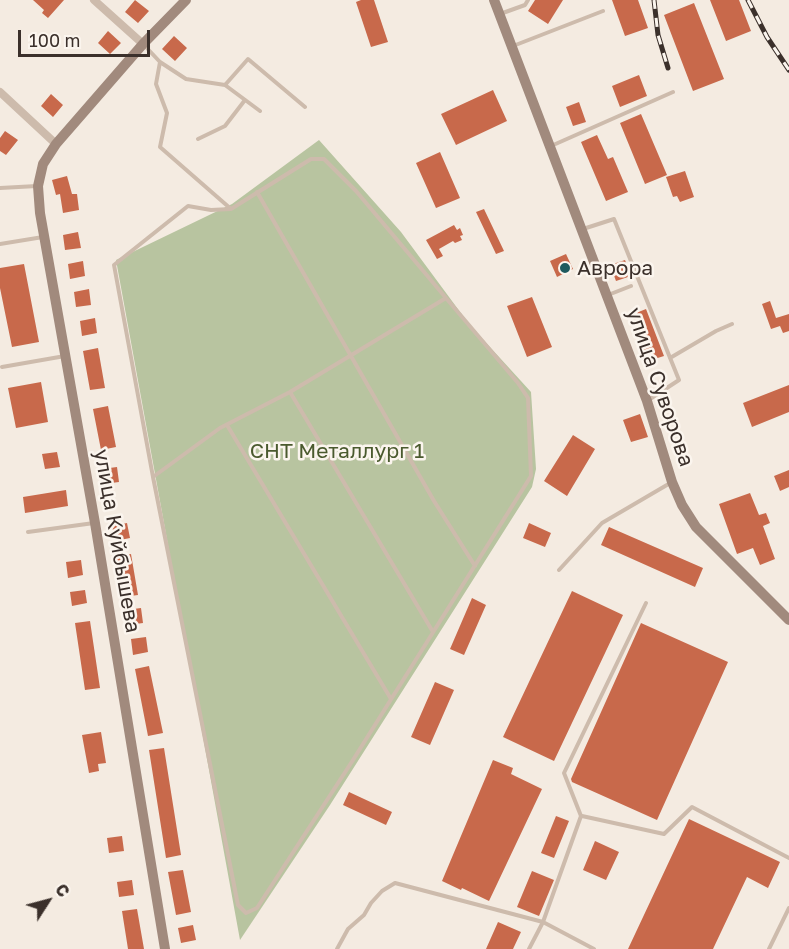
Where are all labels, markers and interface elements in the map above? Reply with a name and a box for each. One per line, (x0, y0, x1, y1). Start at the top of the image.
scale bar (21, 18, 153, 56)
text: 100 m (29, 29, 80, 51)
place label: Аврора (577, 255, 653, 281)
marker: Аврора (558, 261, 572, 275)
street label: улица Суворова (621, 304, 699, 470)
park label: СНТ Металлург 1 (250, 438, 424, 464)
street label: улица Куйбышева (88, 447, 146, 635)
north arrow (18, 871, 78, 931)
text: С (51, 880, 74, 901)

